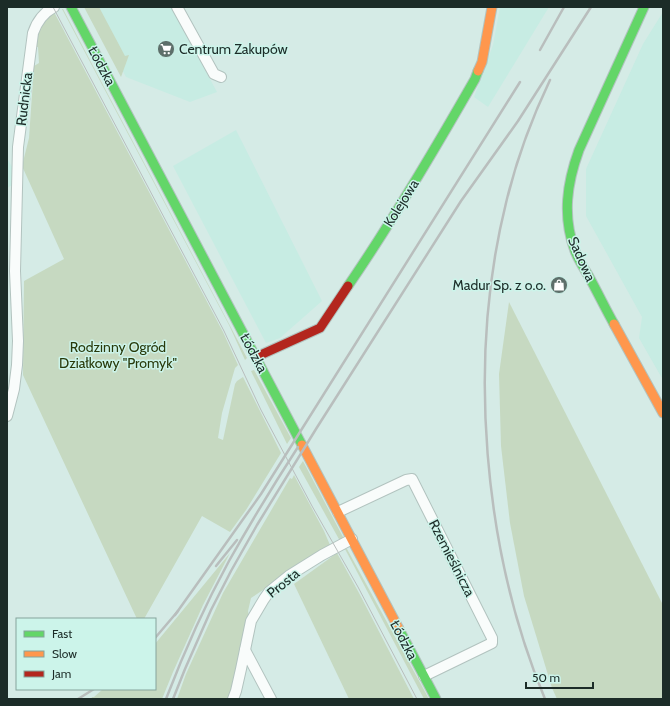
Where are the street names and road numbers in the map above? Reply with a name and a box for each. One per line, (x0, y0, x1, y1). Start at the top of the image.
street label: Łódzka (84, 43, 120, 89)
street label: Rudnicka (12, 71, 36, 127)
street label: Kolejowa (379, 176, 423, 230)
street label: Sadowa (564, 234, 600, 284)
street label: Łódzka (236, 330, 272, 376)
street label: Rzemieślnicza (425, 516, 479, 600)
street label: Prosta (263, 564, 303, 602)
street label: Łódzka (386, 617, 422, 663)

